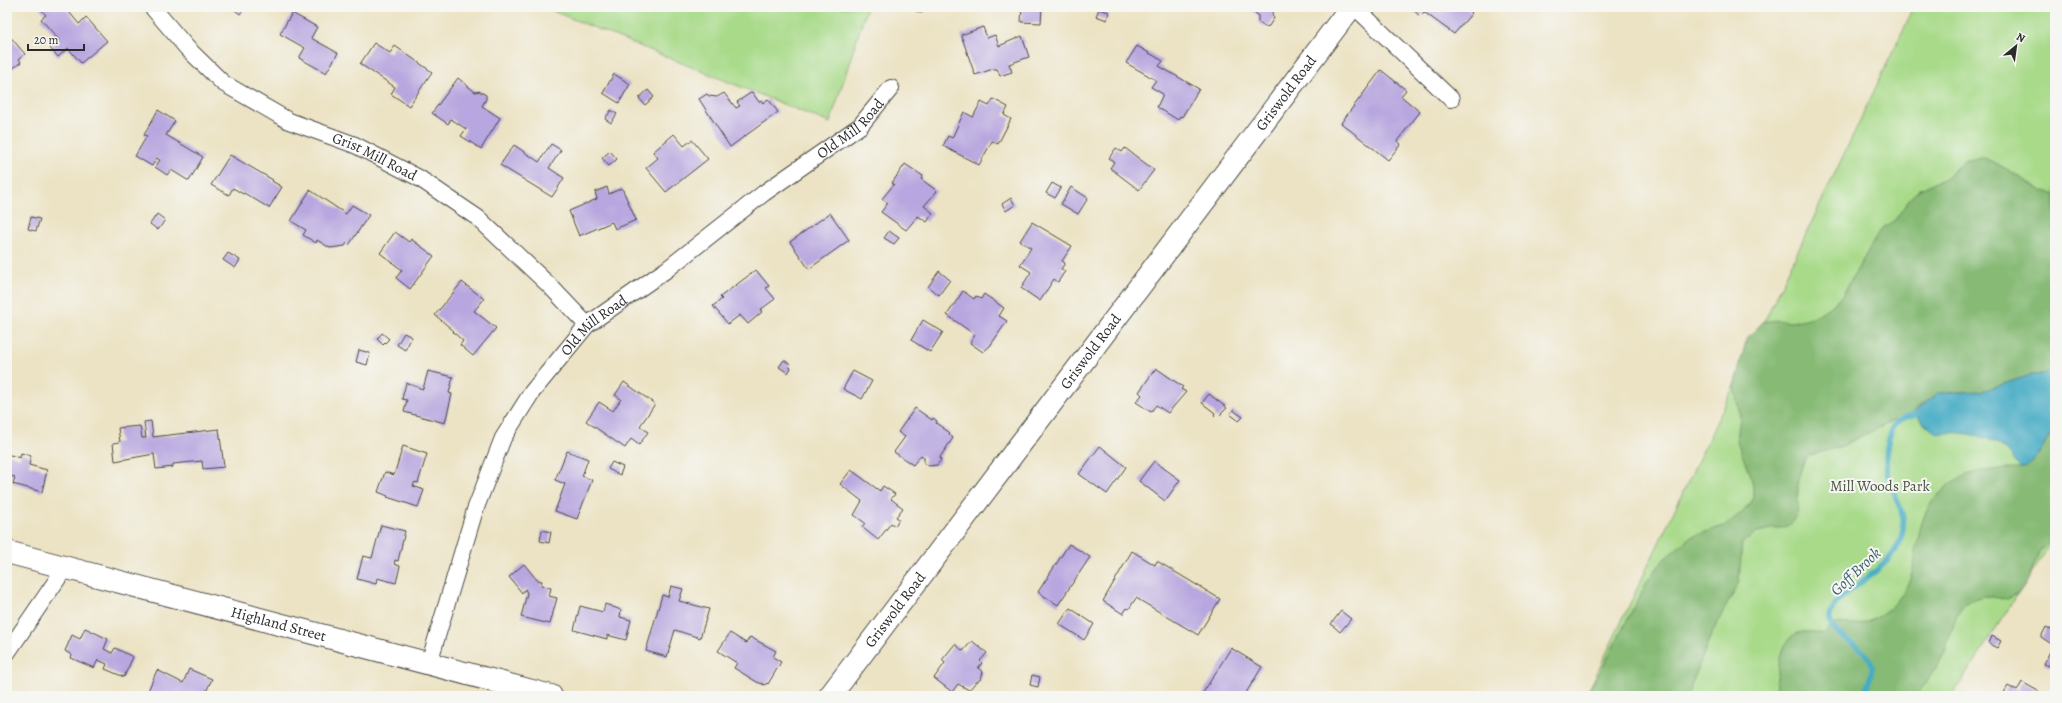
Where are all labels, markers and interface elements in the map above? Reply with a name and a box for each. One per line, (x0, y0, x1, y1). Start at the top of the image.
scale bar (28, 26, 84, 52)
north arrow (1996, 26, 2036, 66)
text: N (2013, 29, 2028, 46)
text: 20 m (34, 32, 58, 48)
street label: Griswold Road (1251, 50, 1322, 135)
street label: Old Mill Road (813, 94, 889, 163)
street label: Grist Mill Road (329, 128, 421, 186)
street label: Old Mill Road (556, 290, 632, 360)
street label: Griswold Road (1056, 309, 1126, 393)
park label: Mill Woods Park (1830, 476, 1931, 496)
water label: Goff Brook (1826, 543, 1886, 601)
street label: Griswold Road (860, 567, 931, 652)
street label: Highland Street (229, 602, 329, 646)

